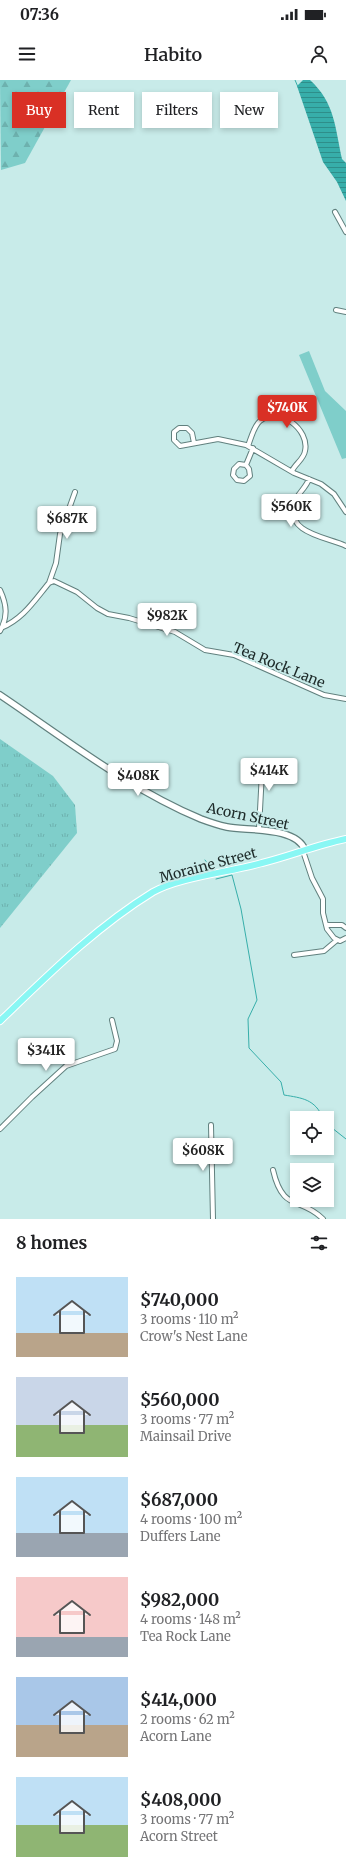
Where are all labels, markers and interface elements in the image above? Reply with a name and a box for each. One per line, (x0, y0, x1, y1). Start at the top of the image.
text: 07:36 (20, 5, 59, 24)
icon: menu (16, 43, 38, 65)
text: Habito (144, 43, 202, 66)
icon: person (308, 43, 330, 65)
chip: Buy (12, 92, 66, 128)
chip: Rent (74, 92, 134, 128)
chip: Filters (142, 92, 212, 128)
chip: New (220, 92, 278, 128)
pin: $740K (259, 395, 315, 429)
text: $740K (267, 399, 307, 416)
pin: $560K (263, 494, 319, 528)
text: $560K (270, 498, 312, 515)
pin: $687K (39, 506, 95, 540)
text: $687K (46, 510, 88, 527)
pin: $982K (139, 603, 195, 637)
text: $982K (147, 607, 188, 624)
street label: Tea Rock Lane (230, 638, 328, 692)
pin: $414K (241, 758, 297, 792)
text: $414K (249, 762, 289, 779)
pin: $408K (110, 763, 166, 797)
text: $408K (117, 767, 159, 784)
street label: Acorn Street (204, 798, 291, 834)
street label: Moraine Street (157, 843, 259, 887)
pin: $341K (18, 1038, 74, 1072)
text: $341K (27, 1042, 65, 1059)
map controls (290, 1111, 334, 1207)
button: locate (290, 1111, 334, 1155)
pin: $608K (175, 1138, 231, 1172)
text: $608K (182, 1142, 224, 1159)
button: layers (290, 1163, 334, 1207)
text: 8 homes (16, 1232, 87, 1254)
icon: filters (308, 1232, 330, 1254)
text: $740,000 (140, 1289, 219, 1311)
icon: home (48, 1293, 96, 1341)
text: 3 rooms · 110 m² (140, 1311, 239, 1328)
text: Crow's Nest Lane (140, 1328, 247, 1345)
text: $560,000 (140, 1389, 219, 1411)
icon: home (48, 1393, 96, 1441)
text: 3 rooms · 77 m² (140, 1411, 234, 1428)
text: Mainsail Drive (140, 1428, 231, 1445)
text: $687,000 (140, 1489, 218, 1511)
icon: home (48, 1493, 96, 1541)
text: 4 rooms · 100 m² (140, 1511, 242, 1528)
text: Duffers Lane (140, 1528, 221, 1545)
text: $982,000 (140, 1589, 219, 1611)
icon: home (48, 1593, 96, 1641)
text: 4 rooms · 148 m² (140, 1611, 241, 1628)
text: Tea Rock Lane (140, 1628, 231, 1645)
text: $414,000 (140, 1689, 217, 1711)
icon: home (48, 1693, 96, 1741)
text: 2 rooms · 62 m² (140, 1711, 235, 1728)
text: Acorn Lane (140, 1728, 211, 1745)
text: $408,000 (140, 1789, 222, 1811)
icon: home (48, 1793, 96, 1841)
text: 3 rooms · 77 m² (140, 1811, 234, 1828)
text: Acorn Street (140, 1828, 218, 1845)

